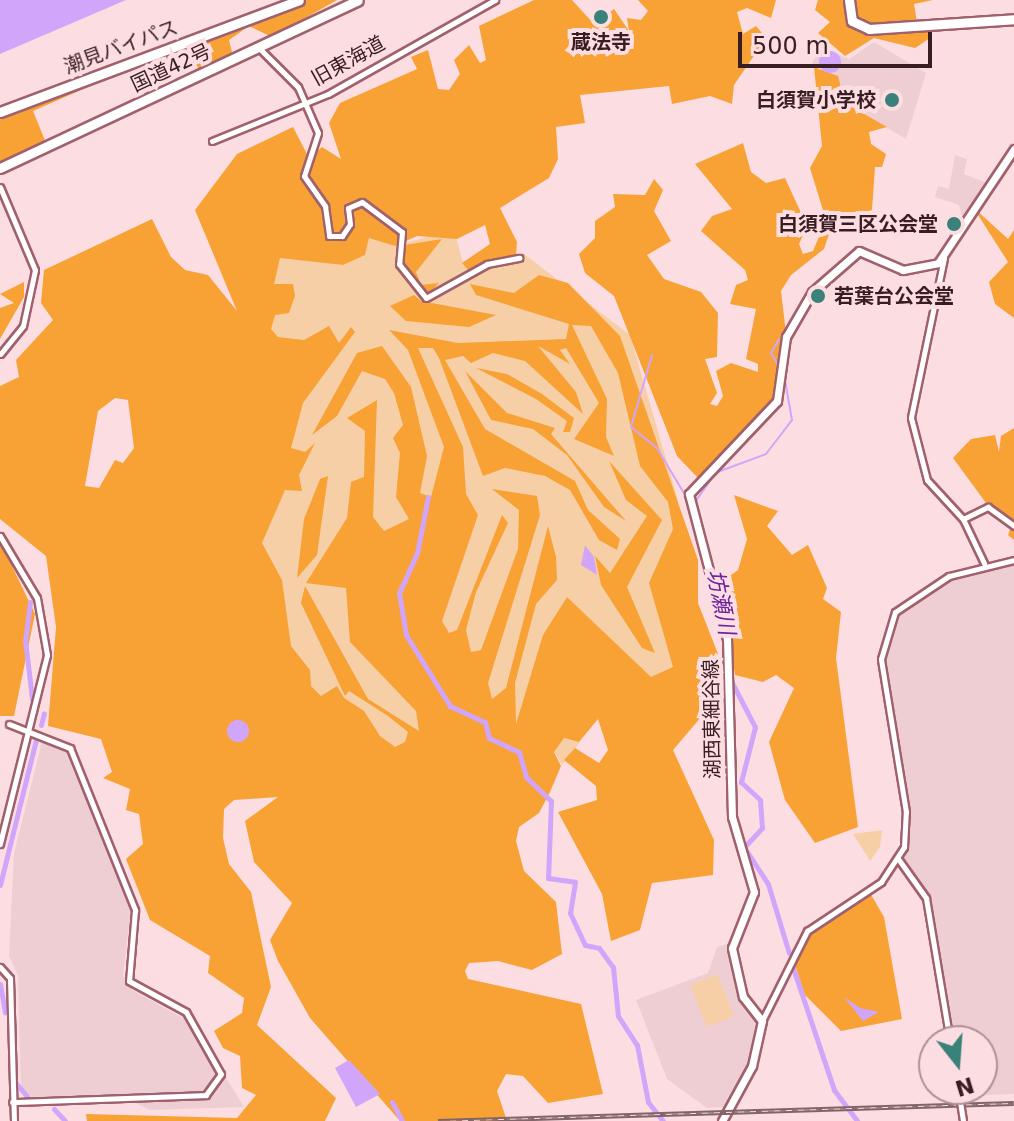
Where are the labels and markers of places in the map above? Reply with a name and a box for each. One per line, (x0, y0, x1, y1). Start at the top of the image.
marker: 蔵法寺 (592, 8, 610, 26)
place label: 蔵法寺 (571, 30, 631, 54)
place label: 白須賀小学校 (756, 88, 876, 112)
marker: 白須賀小学校 (883, 91, 901, 109)
place label: 白須賀三区公会堂 (778, 212, 938, 236)
marker: 白須賀三区公会堂 (945, 215, 963, 233)
place label: 若葉台公会堂 (834, 284, 954, 308)
marker: 若葉台公会堂 (809, 287, 827, 305)

